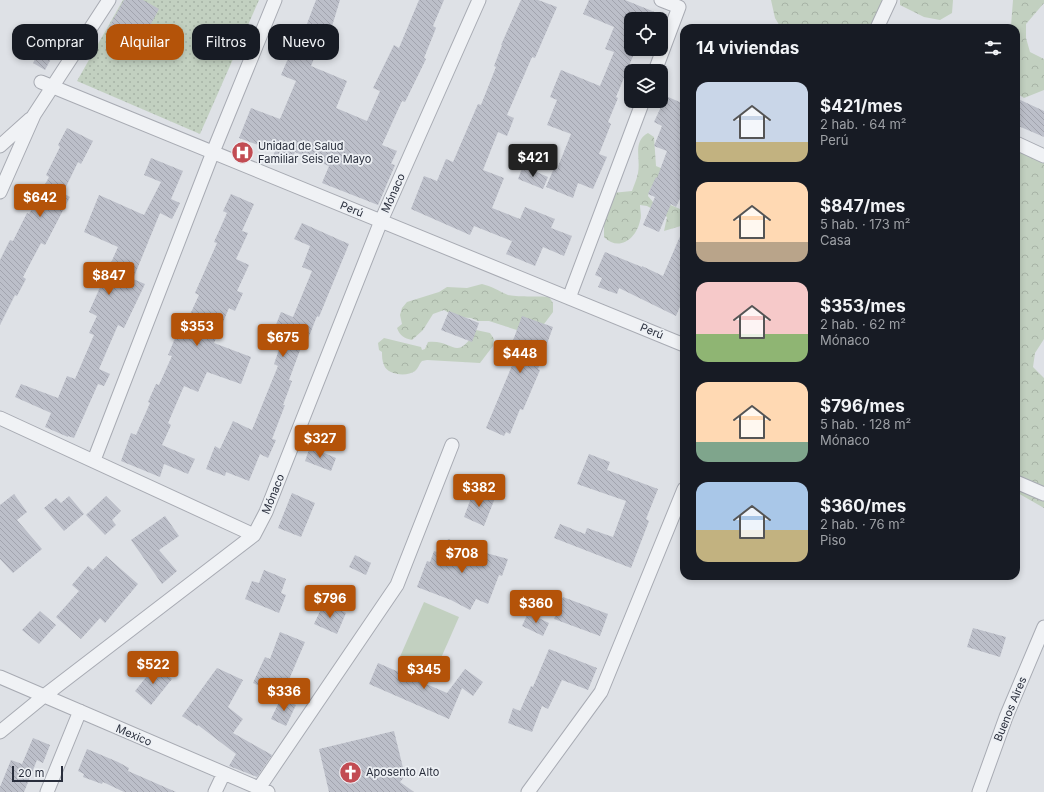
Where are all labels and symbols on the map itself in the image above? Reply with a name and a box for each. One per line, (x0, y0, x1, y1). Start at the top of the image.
hospital icon: Unidad de Salud Familiar Seis de Mayo (229, 139, 255, 165)
place label: Unidad de Salud Familiar Seis de Mayo (258, 139, 372, 166)
pin: $421 (509, 144, 557, 178)
street label: Mónaco (378, 171, 408, 215)
pin: $642 (16, 184, 64, 218)
street label: Perú (338, 198, 366, 220)
pin: $847 (85, 262, 133, 296)
pin: $353 (173, 313, 221, 347)
street label: Perú (638, 320, 666, 342)
pin: $675 (259, 324, 307, 358)
pin: $448 (496, 340, 544, 374)
pin: $327 (296, 425, 344, 459)
street label: Mónaco (259, 471, 288, 516)
pin: $382 (455, 474, 503, 508)
pin: $708 (438, 540, 486, 574)
pin: $796 (306, 585, 354, 619)
pin: $360 (512, 590, 560, 624)
pin: $522 (129, 651, 177, 685)
pin: $345 (400, 656, 448, 690)
street label: Buenos Aires (991, 674, 1029, 743)
pin: $336 (260, 678, 308, 712)
street label: Mexico (114, 721, 154, 749)
church icon: Aposento Alto (337, 759, 363, 785)
scale bar (12, 764, 63, 783)
place label: Aposento Alto (366, 765, 440, 779)

